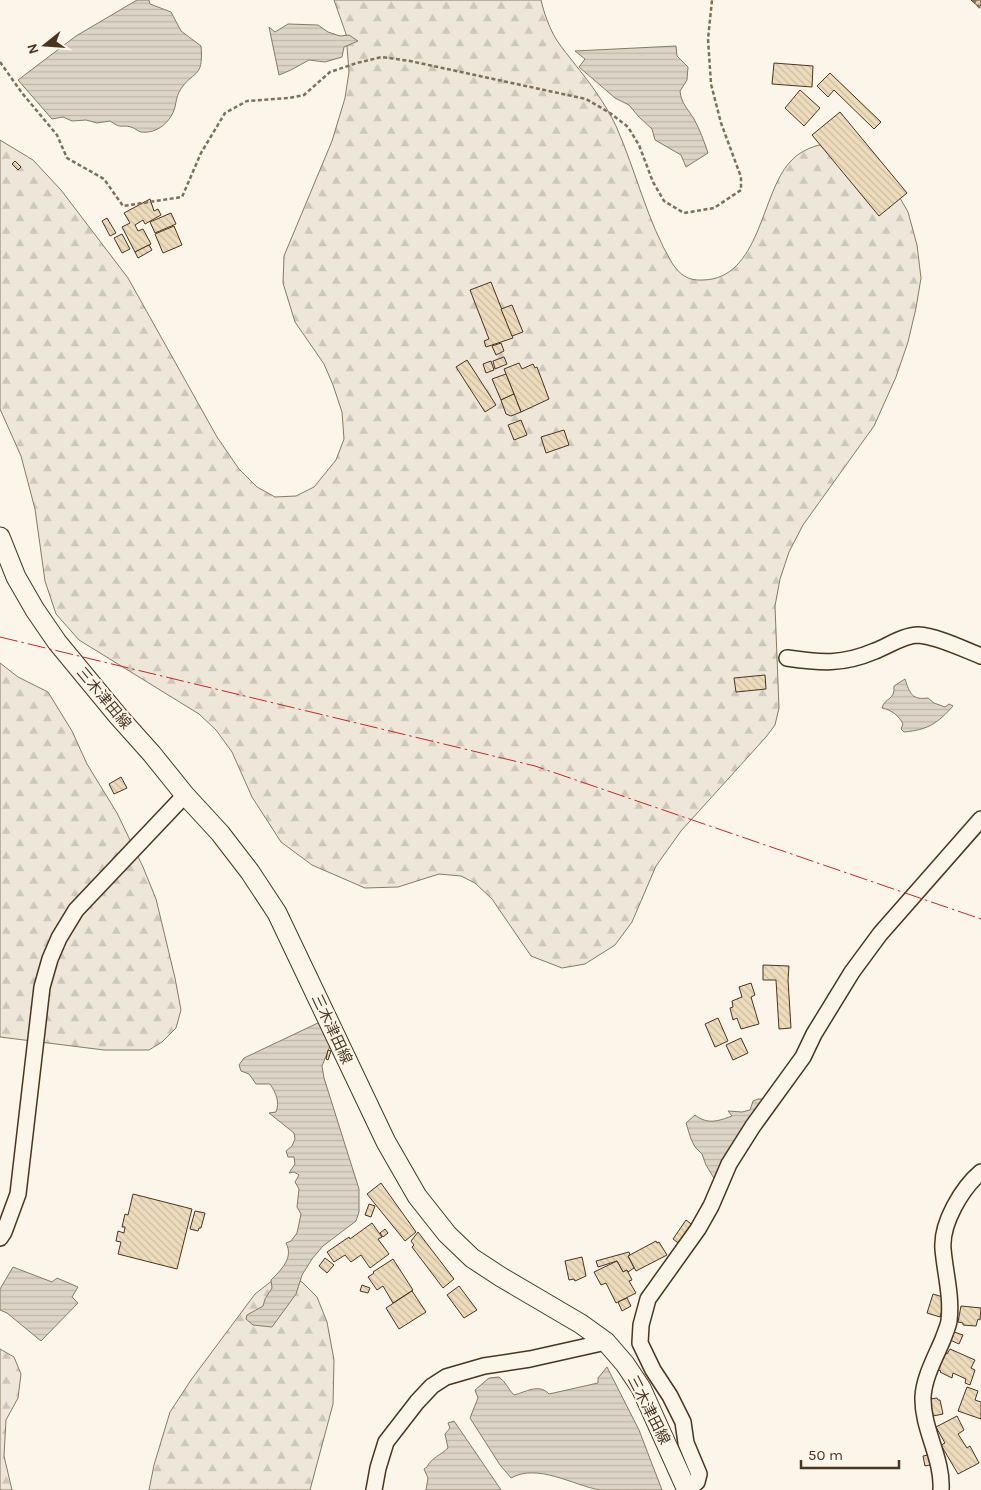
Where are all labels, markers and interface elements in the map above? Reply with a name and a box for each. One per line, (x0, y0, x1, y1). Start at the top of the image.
north arrow (20, 20, 70, 70)
text: N (23, 41, 43, 56)
street label: 三木津田線 (73, 663, 135, 733)
street label: 三木津田線 (308, 991, 356, 1067)
street label: 三木津田線 (624, 1372, 674, 1448)
scale bar (801, 1438, 898, 1470)
text: 50 m (808, 1446, 843, 1464)

